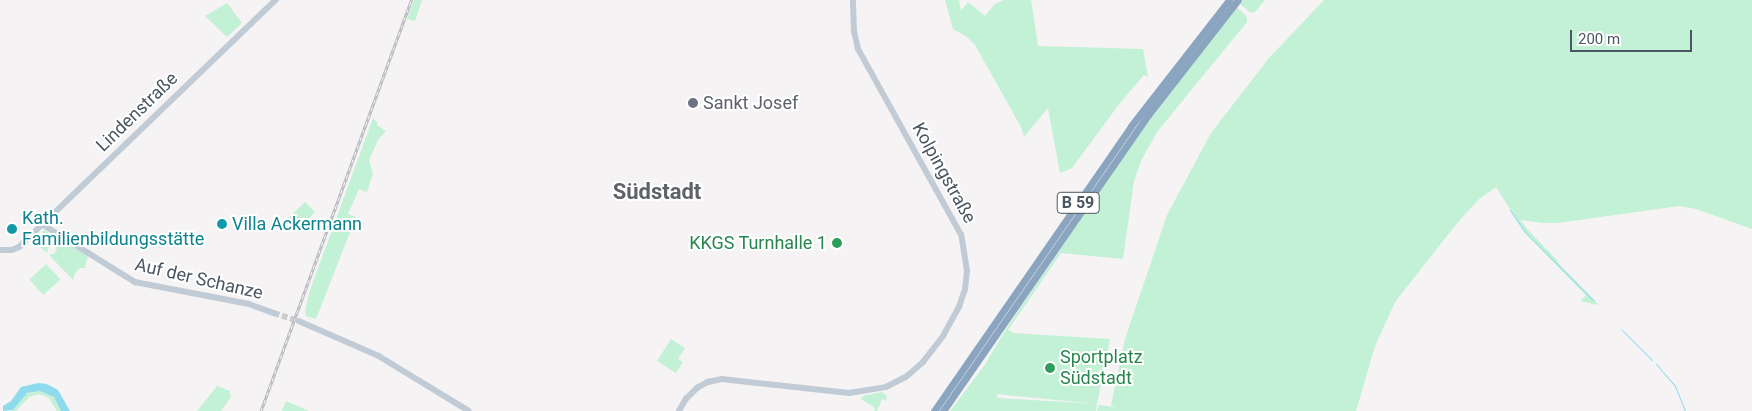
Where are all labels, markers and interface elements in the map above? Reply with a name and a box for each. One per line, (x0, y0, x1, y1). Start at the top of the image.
scale bar (1572, 20, 1694, 52)
text: 200 m (1578, 30, 1620, 48)
street label: Lindenstraße (92, 68, 182, 156)
place label: Sankt Josef (703, 92, 798, 114)
marker: Sankt Josef (687, 97, 699, 109)
street label: Kolpingstraße (908, 119, 980, 227)
district label: Südstadt (613, 179, 701, 205)
road number: B 59 (1056, 190, 1100, 217)
place label: Kath. Familienbildungsstätte (22, 208, 204, 250)
place label: Villa Ackermann (232, 213, 362, 235)
marker: Villa Ackermann (216, 218, 228, 230)
marker: Kath. Familienbildungsstätte (6, 223, 18, 235)
place label: KKGS Turnhalle 1 (689, 232, 827, 254)
marker: KKGS Turnhalle 1 (831, 237, 843, 249)
street label: Auf der Schanze (133, 254, 265, 304)
place label: Sportplatz Südstadt (1060, 347, 1143, 389)
marker: Sportplatz Südstadt (1044, 362, 1056, 374)

